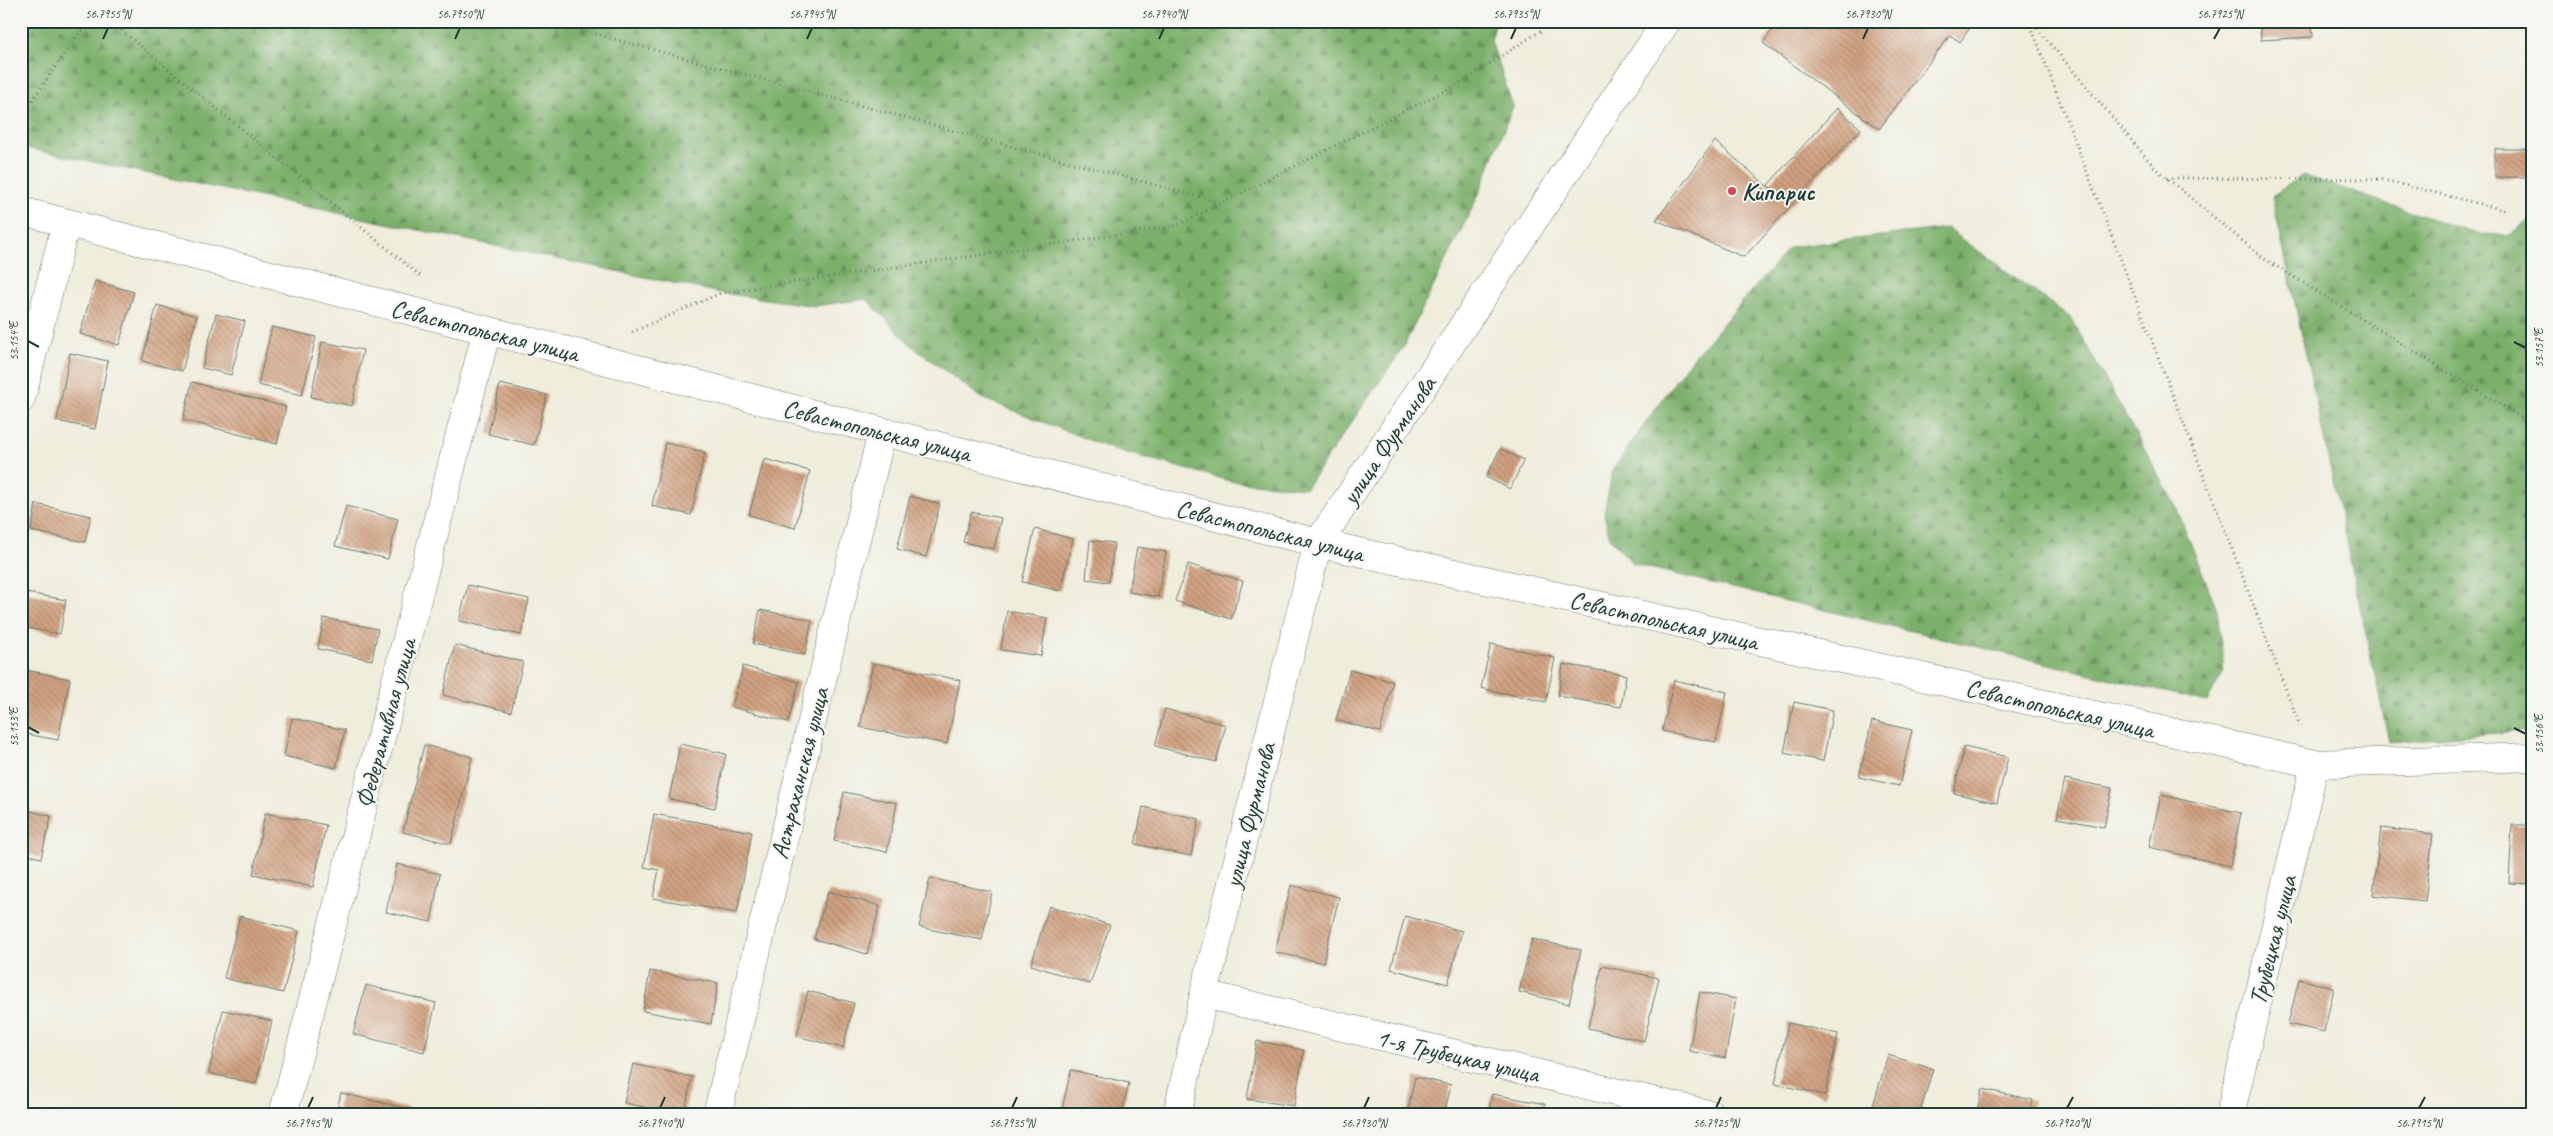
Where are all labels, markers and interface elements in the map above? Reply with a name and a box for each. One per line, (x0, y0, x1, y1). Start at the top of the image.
text: 56.7955°N (85, 6, 132, 22)
text: 56.7950°N (437, 6, 484, 22)
text: 56.7945°N (789, 6, 836, 22)
text: 56.7940°N (1141, 6, 1188, 22)
text: 56.7935°N (1493, 6, 1540, 22)
text: 56.7930°N (1845, 6, 1892, 22)
text: 56.7925°N (2197, 6, 2244, 22)
place label: Кипарис (1742, 176, 1816, 208)
marker: Кипарис (1726, 185, 1738, 197)
street label: Севастопольская улица (387, 292, 585, 370)
text: 53.154°E (6, 320, 22, 361)
text: 53.157°E (2531, 327, 2547, 368)
street label: улица Фурманова (1333, 369, 1445, 513)
street label: Севастопольская улица (779, 392, 977, 470)
street label: Севастопольская улица (1172, 492, 1370, 570)
street label: Севастопольская улица (1566, 584, 1764, 659)
street label: Федеративная улица (348, 632, 425, 812)
street label: Севастопольская улица (1962, 672, 2160, 747)
street label: Астраханская улица (763, 682, 837, 862)
text: 53.153°E (6, 706, 22, 747)
text: 53.156°E (2531, 713, 2547, 754)
street label: улица Фурманова (1216, 738, 1284, 893)
street label: Трубецкая улица (2241, 870, 2305, 1008)
street label: 1-я Трубецкая улица (1373, 1022, 1544, 1091)
text: 56.7945°N (285, 1115, 332, 1131)
text: 56.7940°N (637, 1115, 684, 1131)
text: 56.7935°N (989, 1115, 1036, 1131)
text: 56.7930°N (1341, 1115, 1388, 1131)
text: 56.7925°N (1693, 1115, 1740, 1131)
text: 56.7920°N (2044, 1115, 2091, 1131)
text: 56.7915°N (2396, 1115, 2443, 1131)

